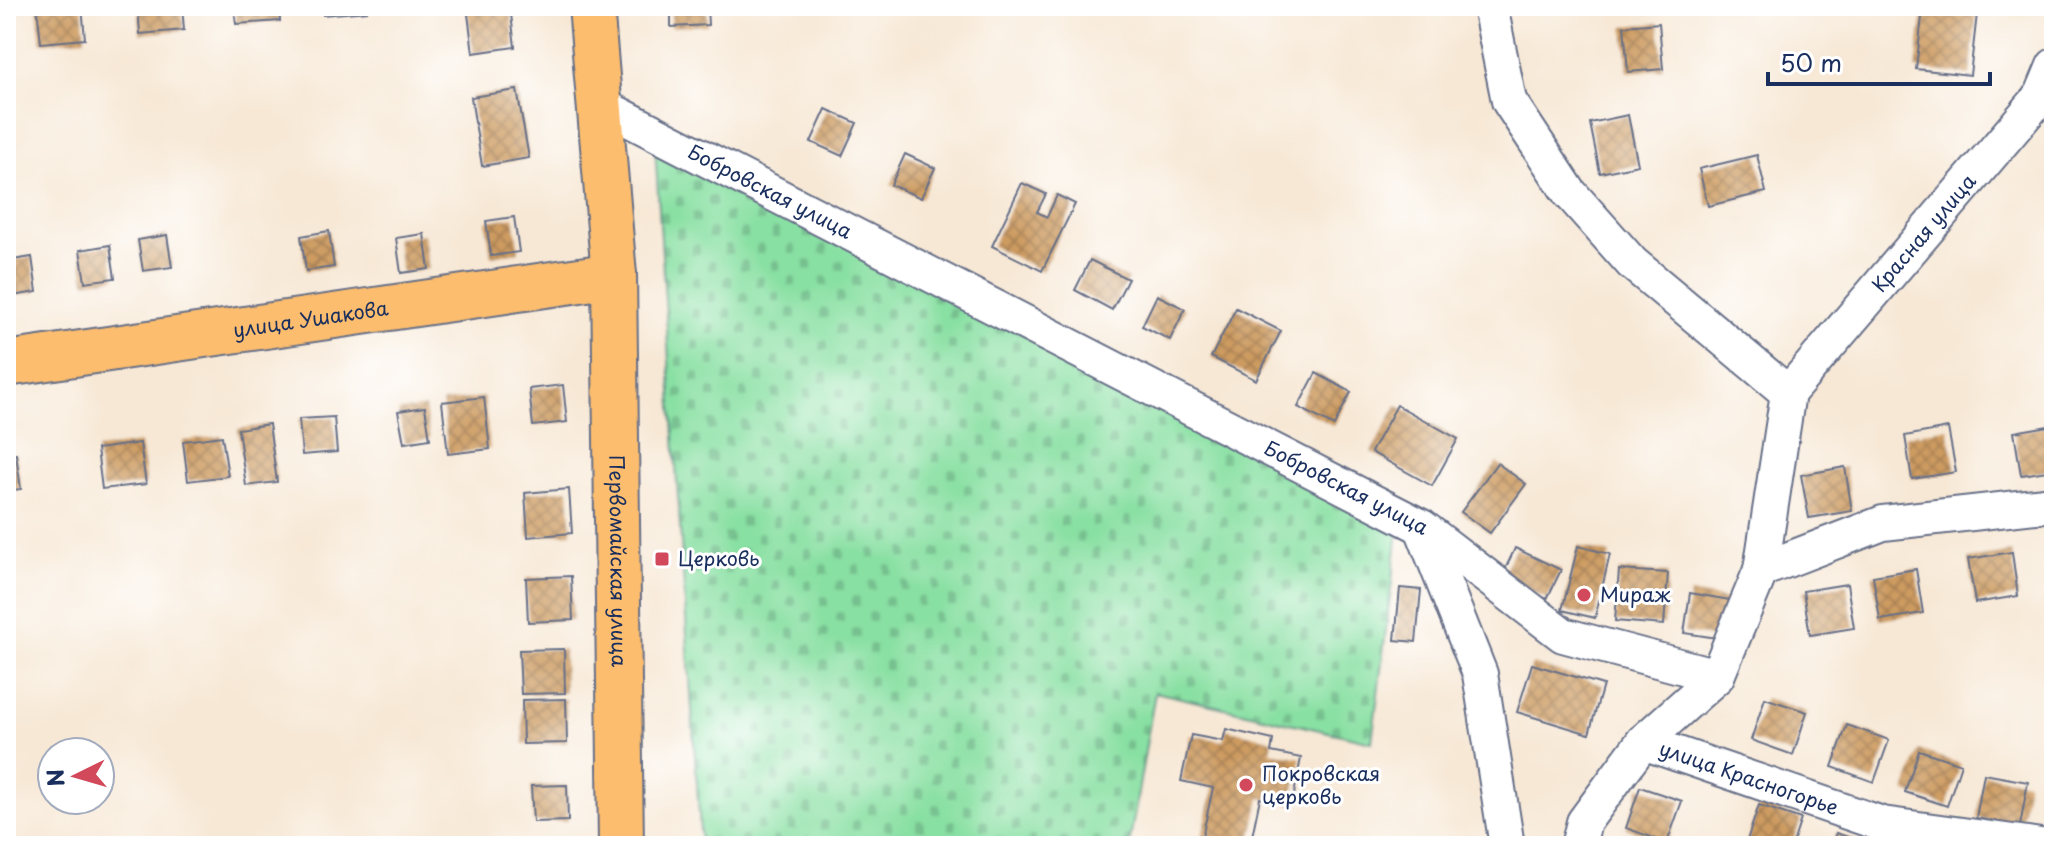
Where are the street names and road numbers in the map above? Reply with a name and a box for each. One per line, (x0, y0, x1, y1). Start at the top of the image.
street label: Бобровская улица (683, 136, 858, 246)
street label: Красная улица (1864, 167, 1983, 298)
street label: улица Ушакова (231, 292, 391, 345)
street label: Бобровская улица (1259, 432, 1434, 542)
street label: Первомайская улица (602, 455, 635, 668)
street label: улица Красногорье (1655, 733, 1843, 822)

